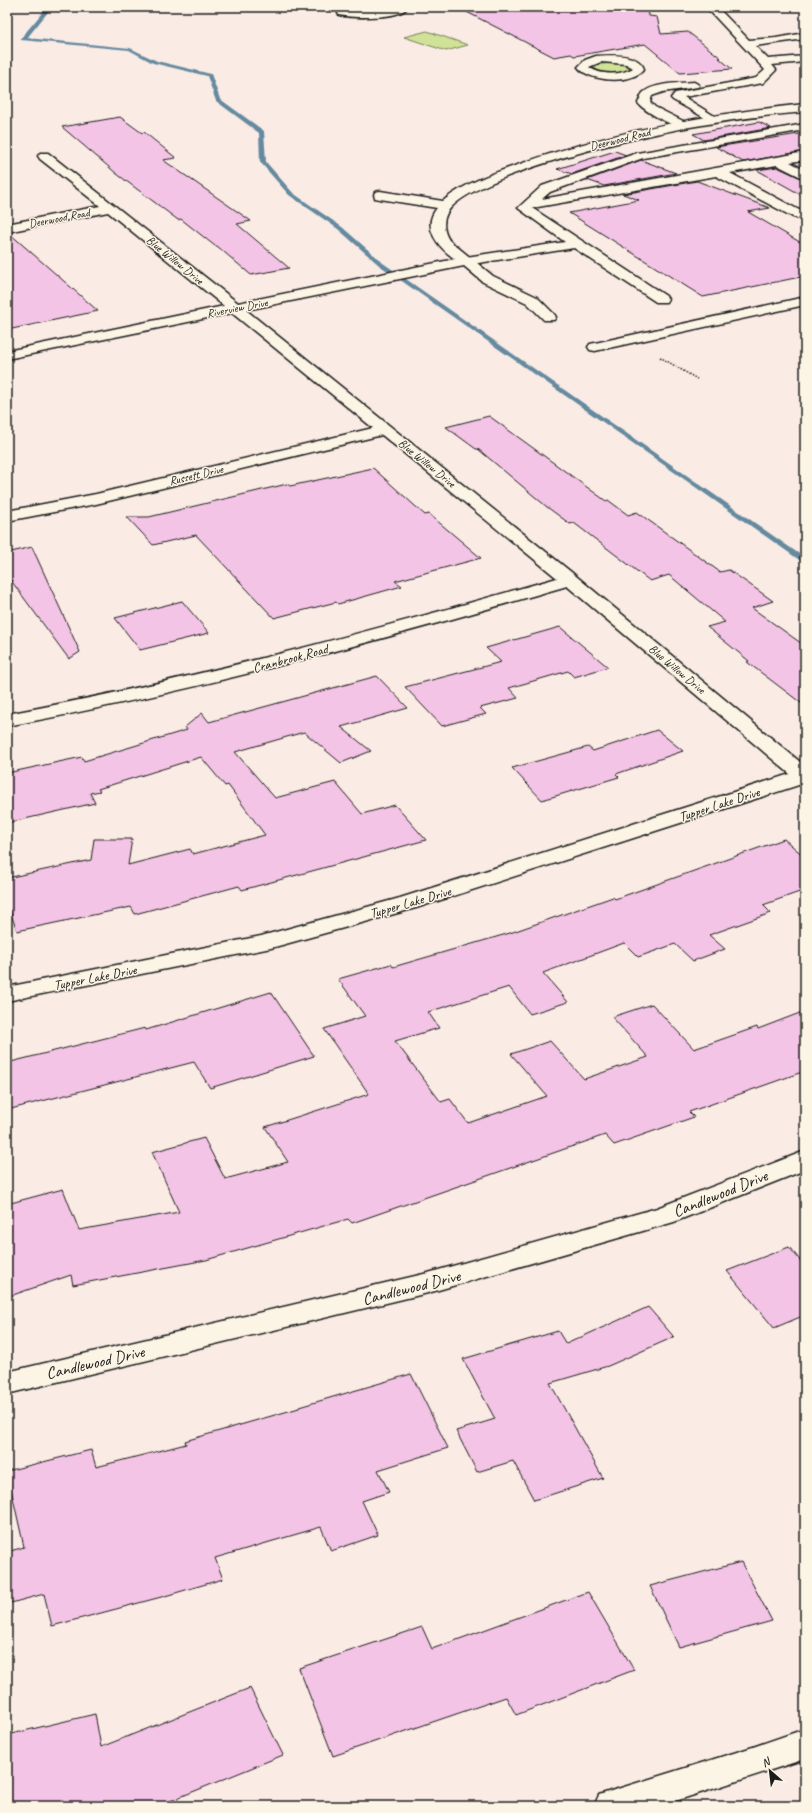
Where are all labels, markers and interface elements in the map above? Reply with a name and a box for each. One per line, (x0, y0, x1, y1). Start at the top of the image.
street label: Deerwood Road (588, 123, 654, 154)
street label: Deerwood Road (27, 204, 93, 232)
street label: Blue Willow Drive (143, 232, 208, 289)
street label: Riverview Drive (205, 294, 270, 322)
street label: Blue Willow Drive (395, 435, 460, 492)
street label: Russett Drive (167, 461, 226, 489)
street label: Cranbrook Road (251, 640, 332, 677)
street label: Blue Willow Drive (645, 641, 709, 698)
street label: Tupper Lake Drive (677, 783, 763, 825)
street label: Tupper Lake Drive (368, 882, 454, 922)
street label: Tupper Lake Drive (52, 961, 139, 994)
street label: Candlewood Drive (670, 1164, 772, 1222)
street label: Candlewood Drive (360, 1265, 464, 1310)
street label: Candlewood Drive (44, 1341, 148, 1384)
north arrow (750, 1751, 790, 1791)
text: N (759, 1753, 774, 1770)

